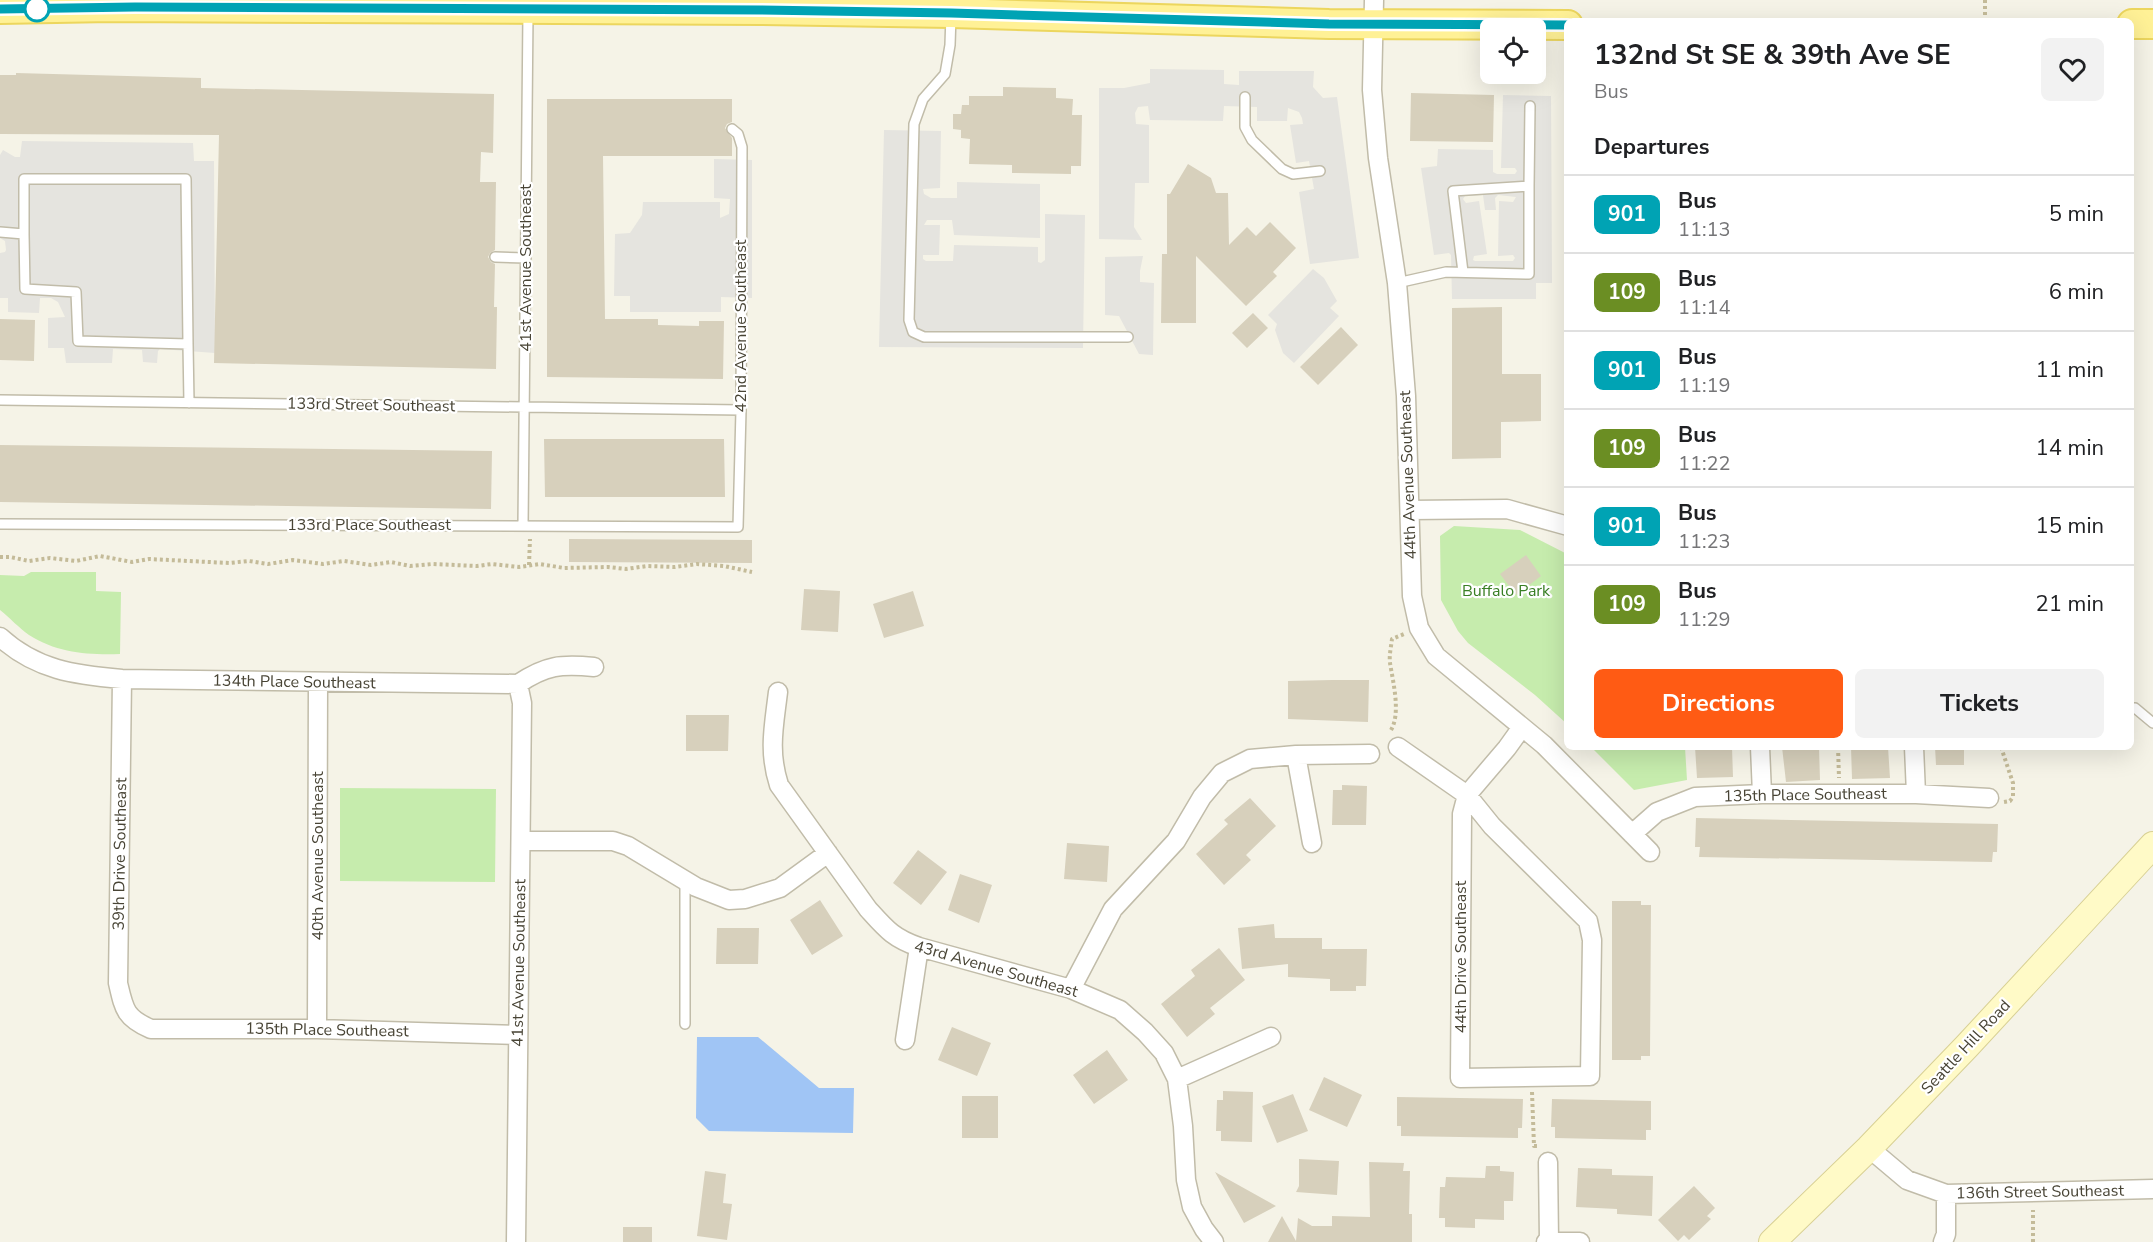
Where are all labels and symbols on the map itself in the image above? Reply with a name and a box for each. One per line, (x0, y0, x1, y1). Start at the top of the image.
unlabelled marker (24, 0, 50, 22)
street label: 41st Avenue Southeast (515, 184, 537, 352)
street label: 42nd Avenue Southeast (730, 239, 752, 412)
street label: 44th Avenue Southeast (1394, 390, 1422, 560)
street label: 133rd Street Southeast (287, 393, 456, 417)
street label: 133rd Place Southeast (287, 514, 451, 536)
park label: Buffalo Park (1462, 580, 1551, 602)
street label: 134th Place Southeast (212, 670, 376, 694)
street label: 40th Avenue Southeast (307, 771, 329, 941)
street label: 39th Drive Southeast (108, 777, 132, 931)
street label: 135th Place Southeast (1723, 783, 1887, 807)
street label: 41st Avenue Southeast (507, 879, 531, 1047)
street label: 44th Drive Southeast (1450, 880, 1472, 1033)
street label: 43rd Avenue Southeast (912, 935, 1081, 1003)
street label: Seattle Hill Road (1916, 995, 2016, 1099)
street label: 135th Place Southeast (245, 1018, 409, 1042)
street label: 136th Street Southeast (1956, 1180, 2125, 1204)

